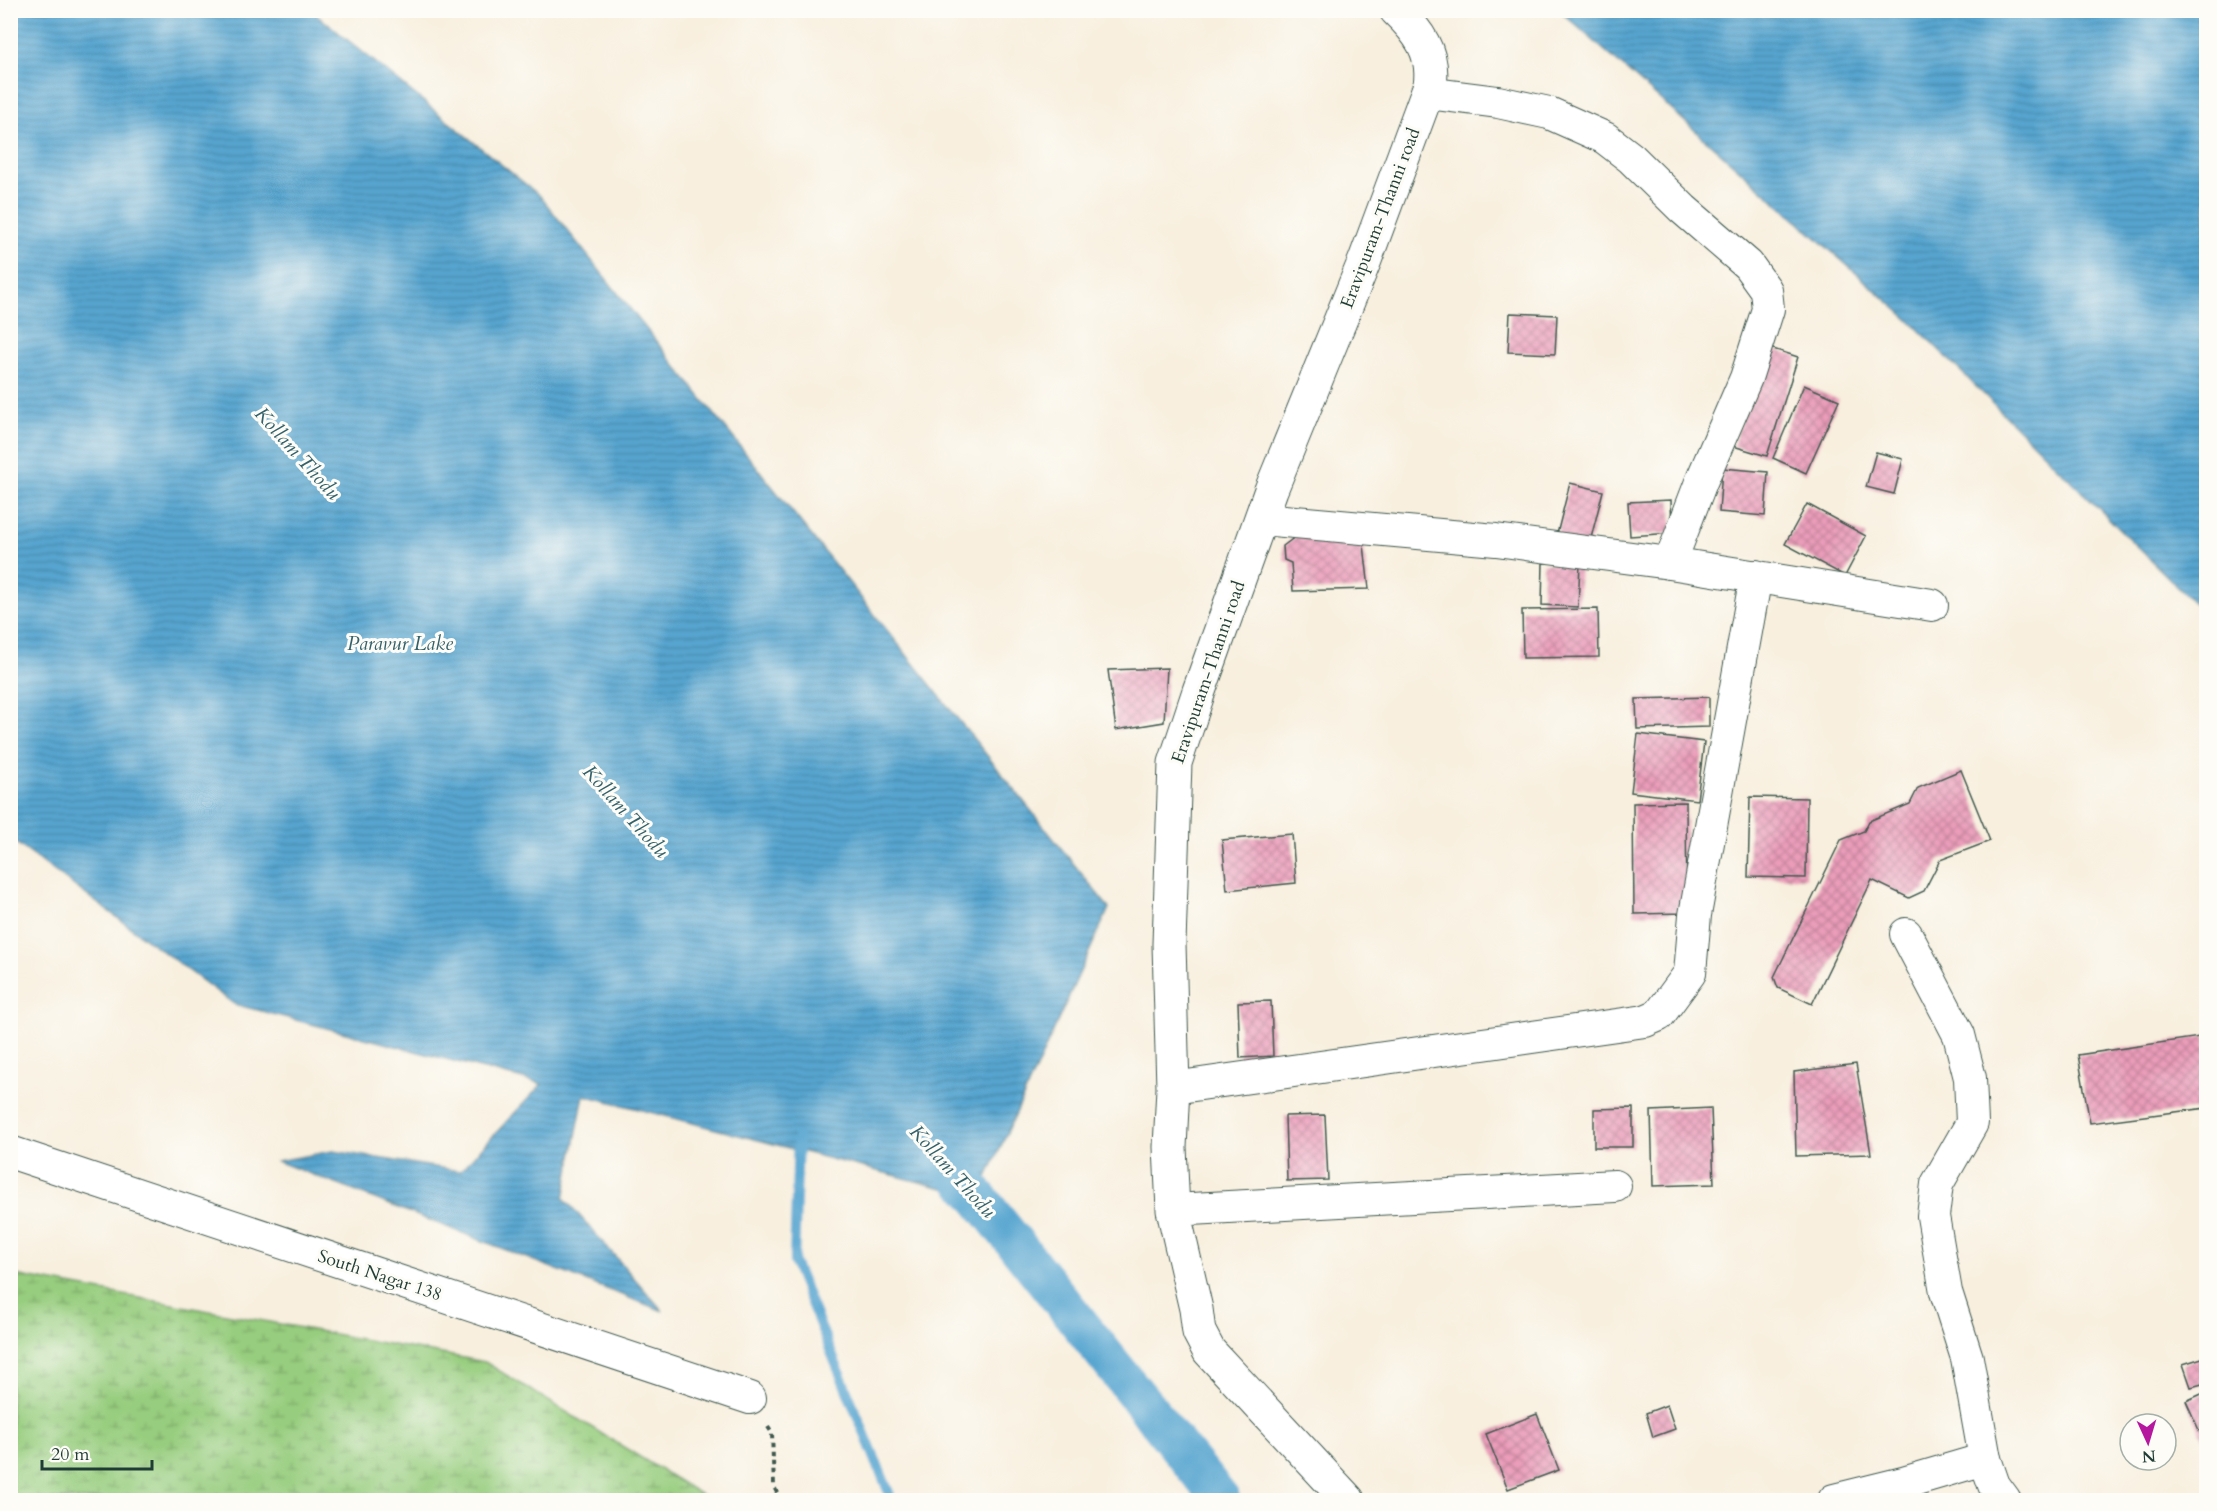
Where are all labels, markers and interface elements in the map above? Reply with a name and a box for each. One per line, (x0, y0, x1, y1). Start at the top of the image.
street label: Eravipuram-Thanni road (1334, 124, 1427, 312)
water label: Kollam Thodu (249, 401, 347, 506)
street label: Eravipuram-Thanni road (1165, 577, 1252, 767)
water label: Paravur Lake (347, 630, 453, 657)
water label: Kollam Thodu (577, 759, 675, 864)
water label: Kollam Thodu (904, 1119, 1002, 1224)
street label: South Nagar 138 (315, 1244, 445, 1307)
north arrow (2118, 1412, 2178, 1472)
scale bar (42, 1433, 152, 1471)
text: 20 m (51, 1442, 90, 1467)
text: N (2141, 1445, 2157, 1467)

